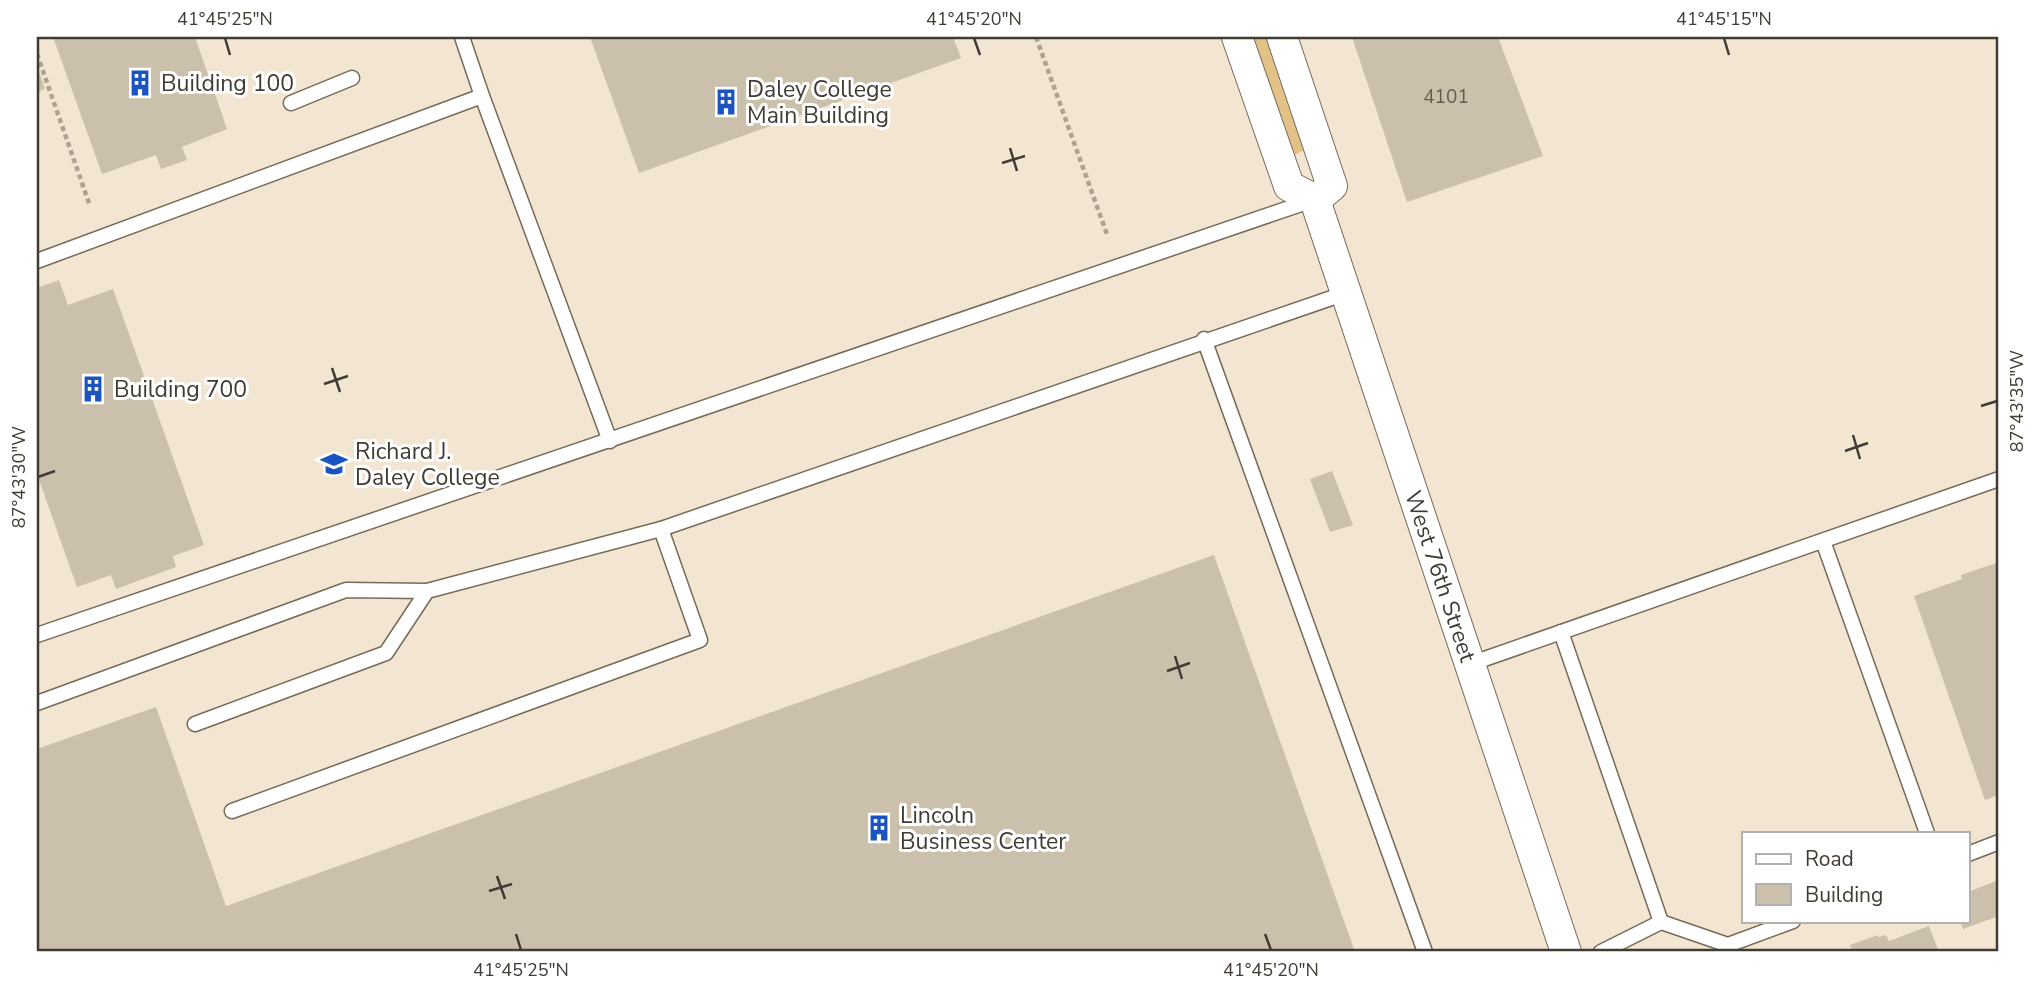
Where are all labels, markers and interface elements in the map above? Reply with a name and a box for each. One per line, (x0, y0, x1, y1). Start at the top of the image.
text: 41°45'25"N (177, 7, 273, 31)
text: 41°45'20"N (926, 7, 1022, 31)
text: 41°45'15"N (1676, 7, 1772, 31)
building icon: Building 100 (125, 68, 155, 98)
place label: Building 100 (161, 68, 294, 99)
place label: Daley College Main Building (747, 74, 892, 131)
house number: 4101 (1423, 84, 1469, 110)
building icon: Daley College Main Building (711, 87, 741, 117)
text: 87°43'35"W (2005, 350, 2029, 452)
building icon: Building 700 (78, 374, 108, 404)
place label: Building 700 (114, 374, 247, 405)
text: 87°43'30"W (7, 426, 31, 528)
place label: Richard J. Daley College (355, 436, 500, 493)
school or university icon: Richard J. Daley College (319, 449, 349, 479)
street label: West 76th Street (1398, 487, 1484, 667)
place label: Lincoln Business Center (900, 800, 1067, 857)
building icon: Lincoln Business Center (864, 813, 894, 843)
legend (1742, 832, 1969, 922)
text: Road (1805, 845, 1854, 873)
text: Building (1805, 881, 1883, 909)
text: 41°45'25"N (473, 958, 569, 982)
text: 41°45'20"N (1223, 958, 1319, 982)

